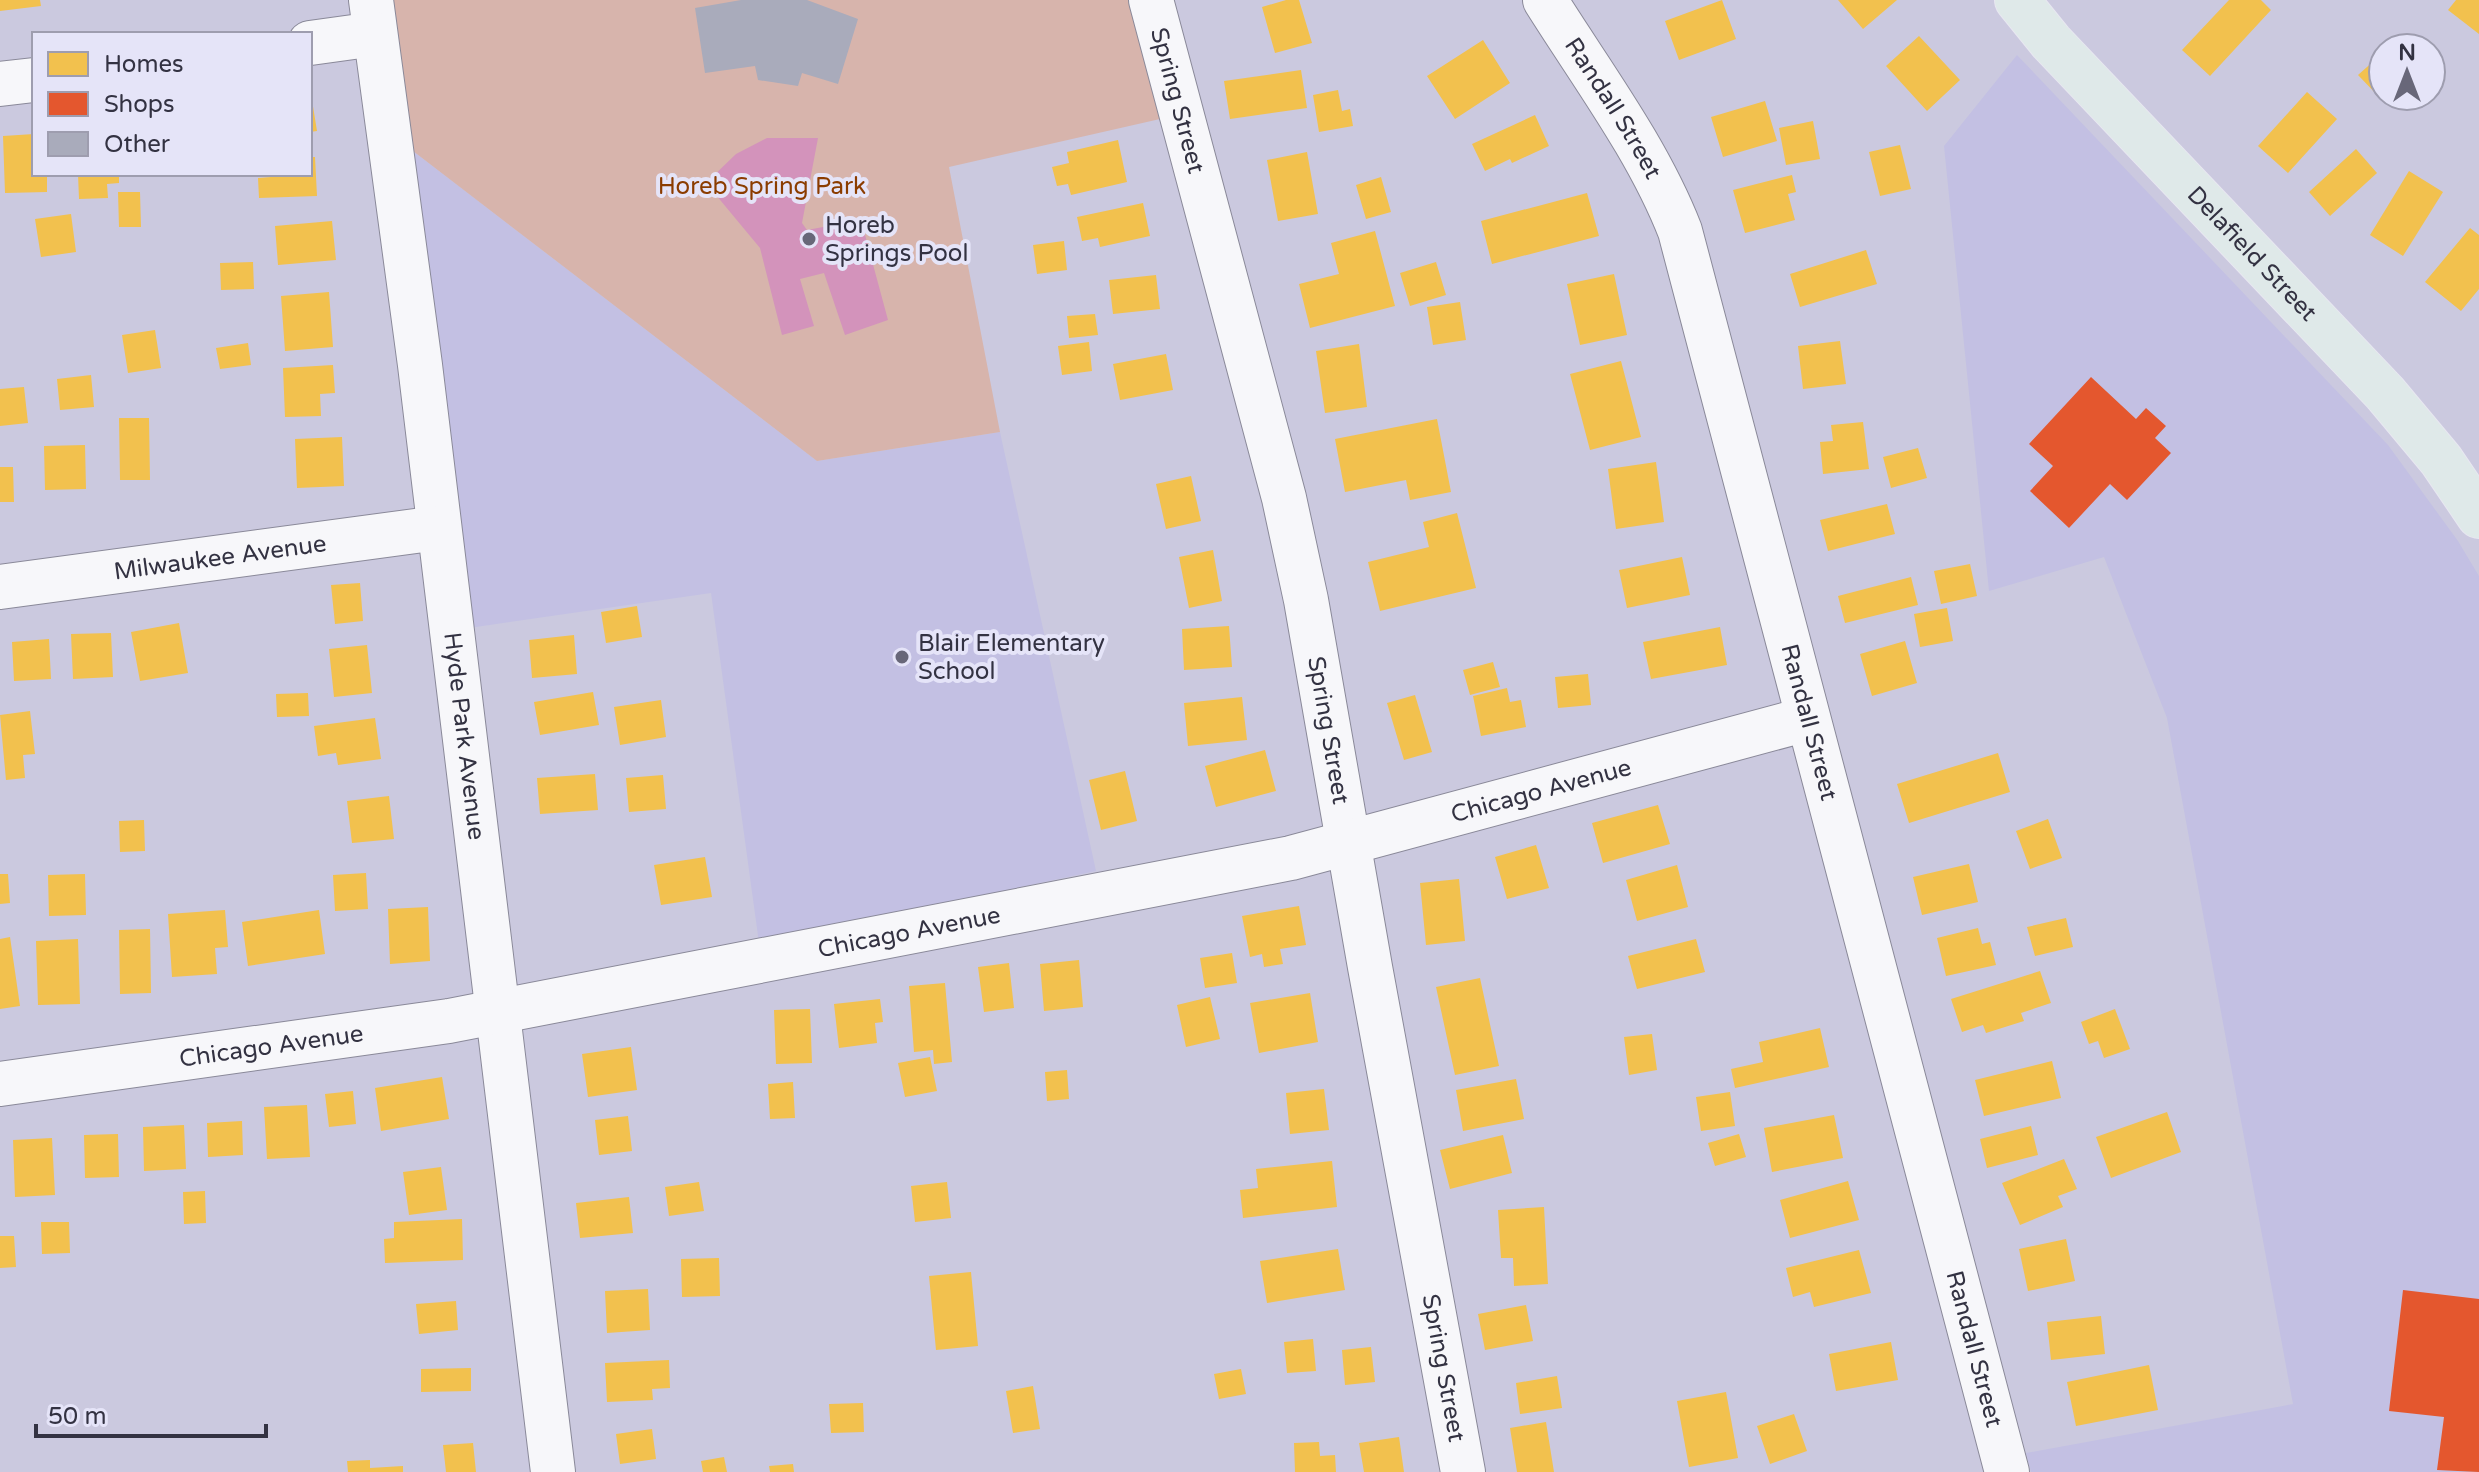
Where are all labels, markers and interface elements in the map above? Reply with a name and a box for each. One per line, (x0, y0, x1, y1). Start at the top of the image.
street label: Spring Street (1144, 25, 1211, 177)
legend (32, 32, 312, 176)
street label: Randall Street (1558, 32, 1668, 184)
north arrow (2367, 32, 2447, 112)
text: N (2398, 40, 2416, 66)
text: Homes (104, 50, 184, 79)
text: Shops (104, 90, 174, 119)
text: Other (104, 130, 171, 159)
park label: Horeb Spring Park (658, 172, 866, 201)
street label: Delafield Street (2181, 180, 2323, 327)
place label: Horeb Springs Pool (825, 211, 968, 268)
marker: Horeb Springs Pool (800, 230, 818, 248)
street label: Milwaukee Avenue (112, 529, 328, 587)
place label: Blair Elementary School (918, 629, 1105, 686)
street label: Hyde Park Avenue (437, 631, 491, 842)
street label: Randall Street (1774, 641, 1843, 804)
marker: Blair Elementary School (893, 648, 911, 666)
street label: Spring Street (1301, 654, 1355, 807)
street label: Chicago Avenue (1448, 753, 1635, 829)
street label: Chicago Avenue (815, 901, 1003, 964)
street label: Chicago Avenue (178, 1019, 365, 1074)
street label: Randall Street (1940, 1268, 2009, 1430)
street label: Spring Street (1416, 1292, 1471, 1444)
scale bar (36, 1388, 266, 1438)
text: 50 m (48, 1402, 106, 1431)

